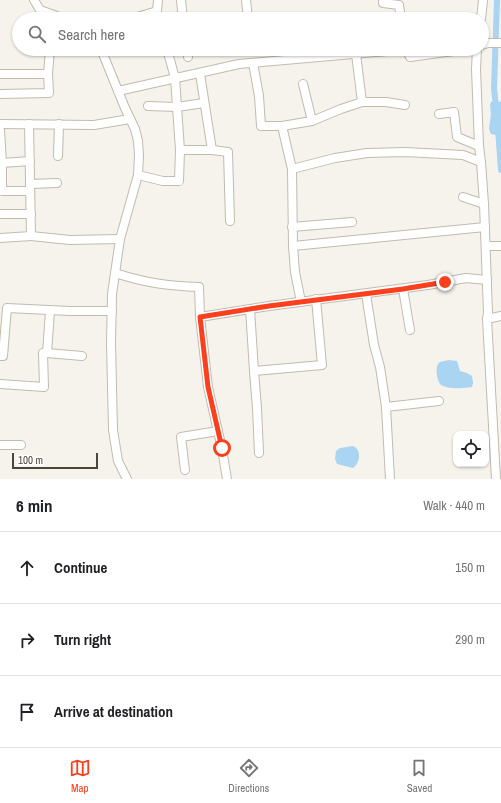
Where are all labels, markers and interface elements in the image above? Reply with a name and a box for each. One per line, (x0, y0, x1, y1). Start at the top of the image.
search box (12, 12, 489, 56)
icon: search (26, 23, 48, 45)
text: Search here (58, 24, 125, 45)
route end (436, 273, 454, 291)
map controls (453, 431, 489, 467)
button: locate (453, 431, 489, 467)
route start (213, 439, 231, 457)
scale bar (12, 451, 98, 470)
text: 100 m (18, 453, 43, 467)
text: 6 min (16, 494, 52, 517)
text: Walk · 440 m (423, 497, 485, 514)
icon: ahead (16, 557, 38, 579)
text: Continue (54, 557, 107, 578)
text: 150 m (455, 559, 485, 576)
icon: right (16, 629, 38, 651)
text: Turn right (54, 629, 111, 650)
text: 290 m (455, 631, 485, 648)
icon: arrive (16, 701, 38, 723)
text: Arrive at destination (54, 701, 173, 722)
tab: Map (69, 757, 91, 795)
tab: Directions (228, 757, 269, 795)
tab: Saved (407, 757, 432, 795)

